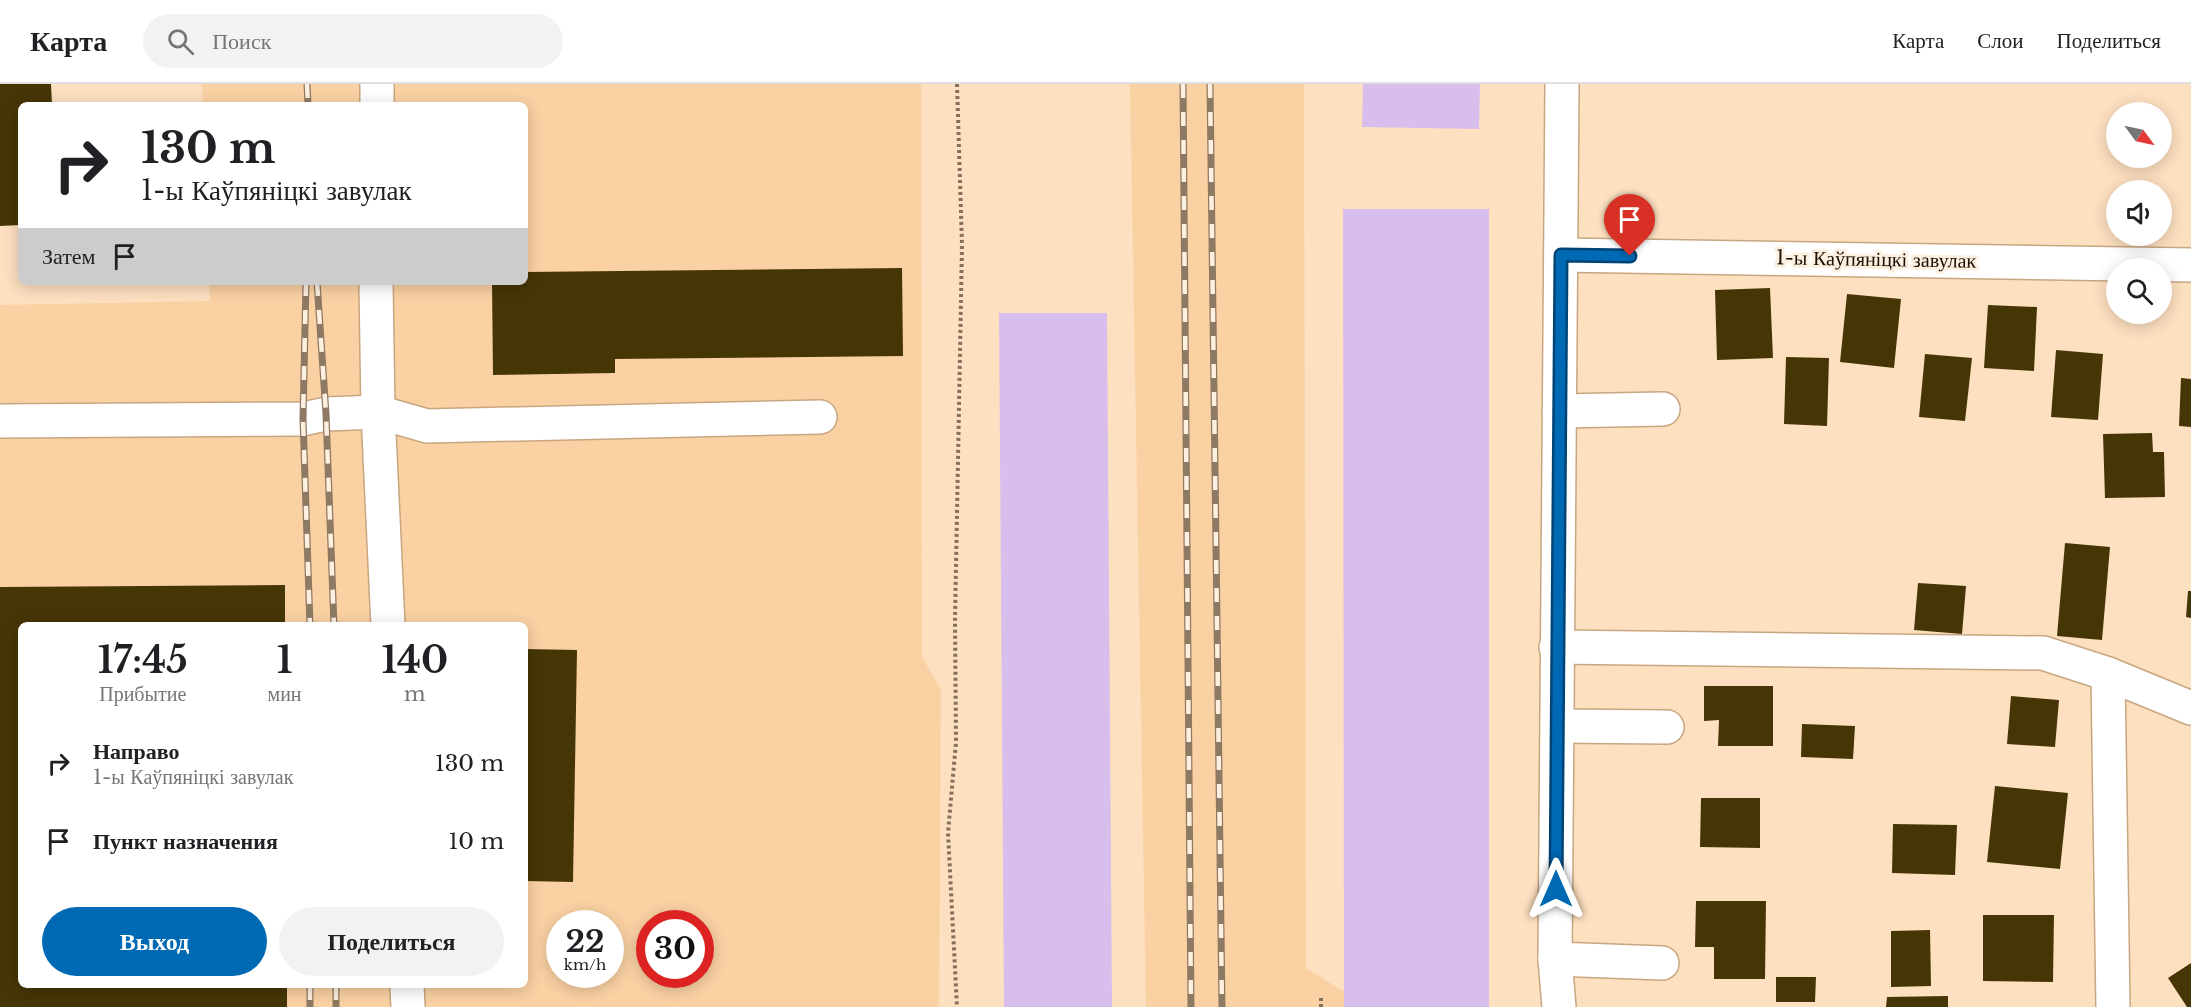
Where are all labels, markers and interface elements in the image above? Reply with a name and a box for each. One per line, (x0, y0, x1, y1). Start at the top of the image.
search box (143, 14, 563, 68)
text: Карта (30, 24, 107, 59)
icon: search (164, 25, 197, 58)
text: Поиск (212, 28, 271, 55)
text: Карта (1892, 28, 1944, 54)
text: Слои (1977, 28, 2023, 54)
text: Поделиться (2056, 28, 2161, 54)
north arrow (2106, 102, 2172, 168)
map controls (2106, 102, 2172, 324)
text: 130 m (141, 122, 275, 174)
icon: right (42, 126, 120, 204)
text: 1-ы Каўпяніцкі завулак (141, 174, 412, 207)
button: sound (2106, 180, 2172, 246)
pin (1604, 194, 1655, 256)
icon: arrive (1613, 203, 1646, 236)
icon: arrive (108, 240, 141, 273)
text: Затем (42, 243, 96, 270)
street label: 1-ы Каўпяніцкі завулак (1776, 245, 1977, 273)
button: search (2106, 258, 2172, 324)
text: 17:45 (98, 638, 188, 683)
text: 1 (277, 638, 292, 683)
text: 140 (381, 638, 448, 683)
text: Прибытие (99, 682, 186, 706)
text: мин (267, 682, 302, 706)
text: m (404, 682, 426, 706)
text: Направо (93, 738, 179, 765)
icon: right (42, 747, 75, 780)
text: 130 m (435, 750, 504, 777)
text: 1-ы Каўпяніцкі завулак (93, 765, 293, 789)
icon: arrive (42, 825, 75, 858)
text: Пункт назначения (93, 828, 278, 855)
text: 10 m (449, 828, 504, 855)
position arrow (1524, 857, 1588, 921)
button: Выход (42, 907, 267, 976)
button: Поделиться (279, 907, 504, 976)
speed limit sign: 30 (636, 910, 714, 988)
text: 22 (565, 923, 605, 960)
text: km/h (564, 955, 606, 974)

